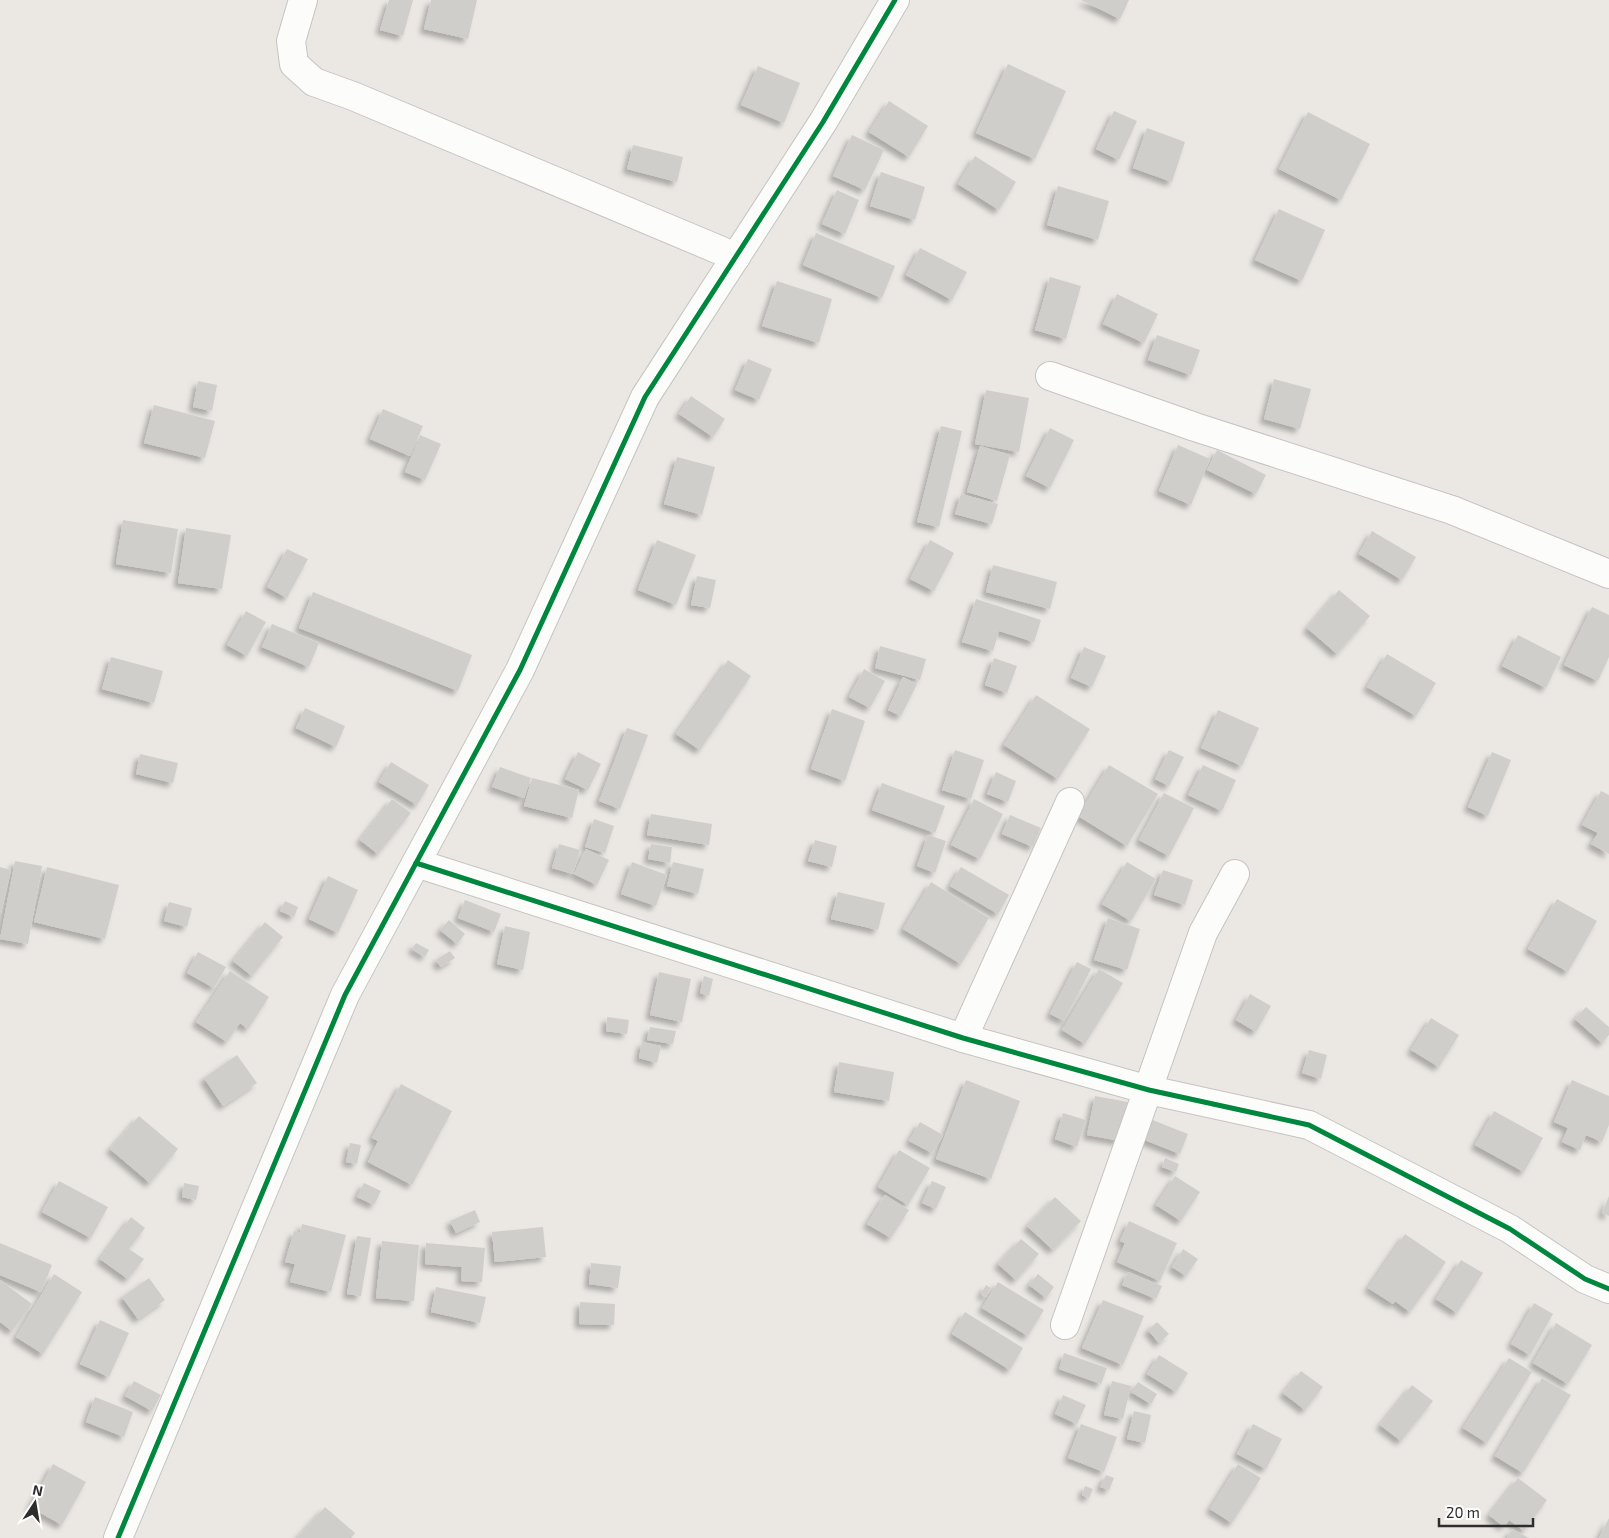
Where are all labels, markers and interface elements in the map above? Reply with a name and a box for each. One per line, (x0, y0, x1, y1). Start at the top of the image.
north arrow (10, 1478, 60, 1528)
text: N (31, 1480, 45, 1499)
scale bar (1439, 1496, 1533, 1528)
text: 20 m (1446, 1503, 1480, 1521)

